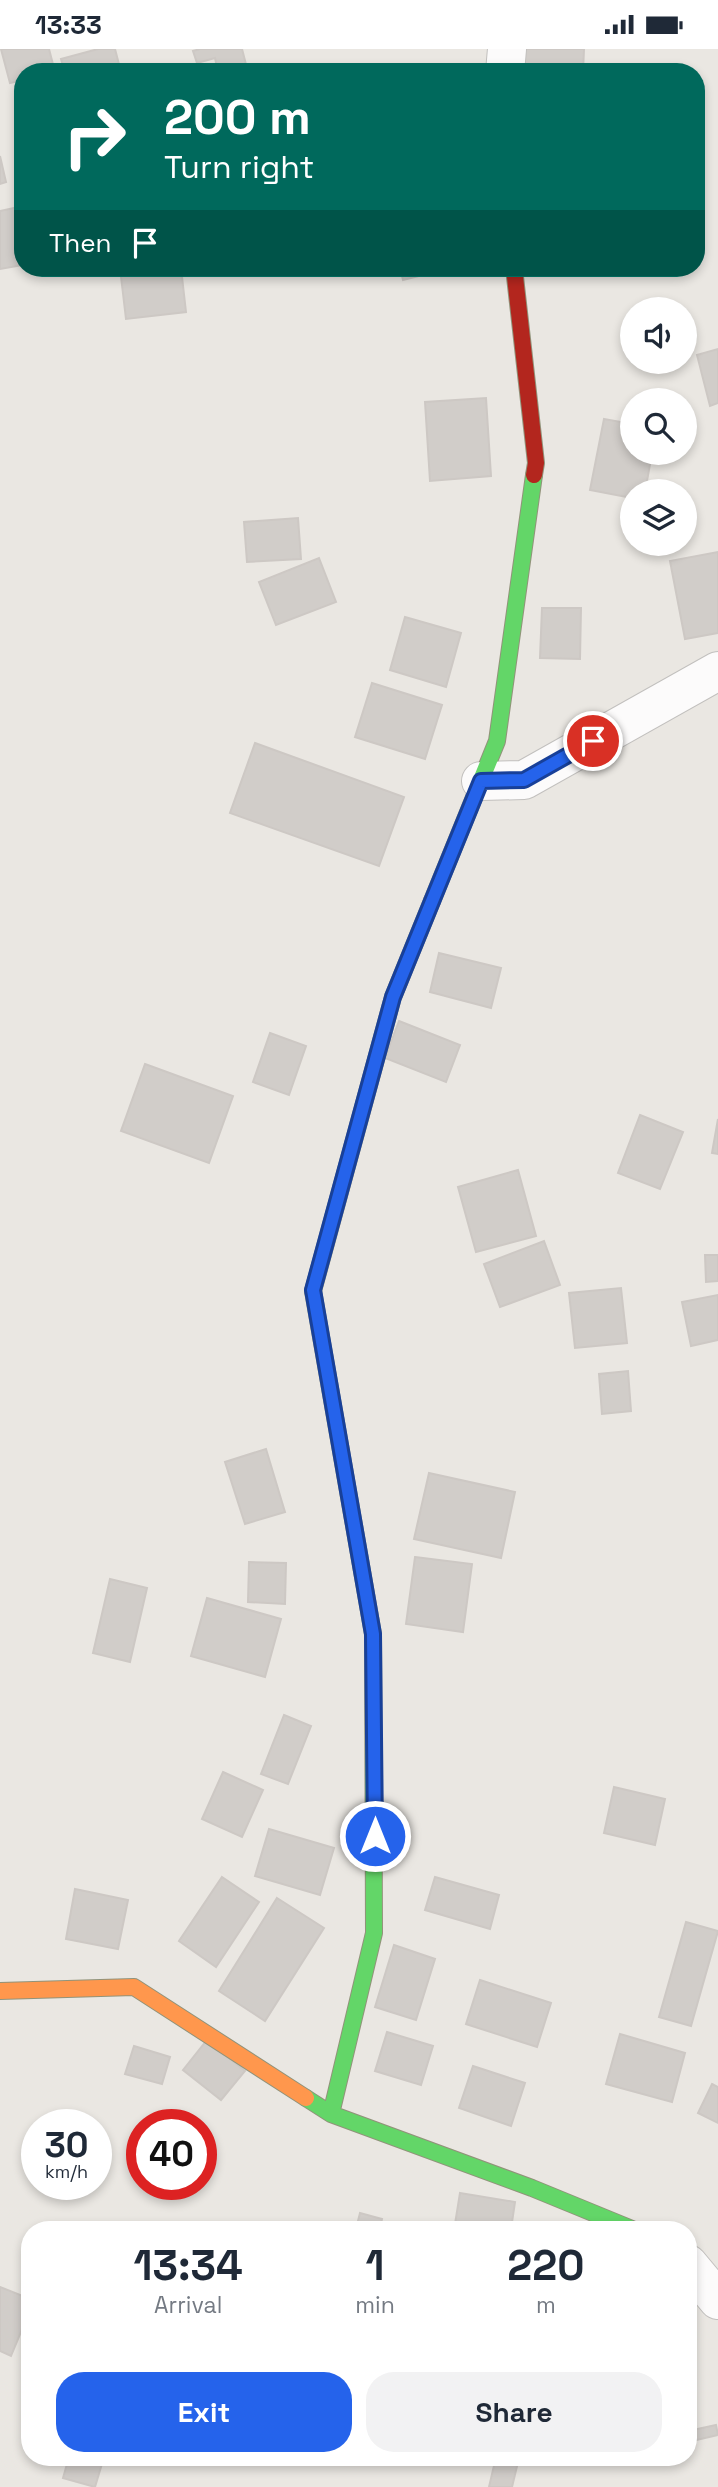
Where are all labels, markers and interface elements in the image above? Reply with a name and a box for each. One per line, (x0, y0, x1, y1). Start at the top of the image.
text: 13:33 (35, 8, 102, 42)
text: 200 m (164, 86, 311, 148)
icon: right (49, 91, 140, 182)
text: Turn right (164, 147, 314, 187)
icon: arrive (126, 224, 164, 262)
text: Then (49, 226, 112, 260)
map controls (620, 297, 697, 556)
button: sound (620, 297, 697, 374)
button: search (620, 388, 697, 465)
button: layers (620, 479, 697, 556)
pin (563, 711, 623, 771)
icon: arrive (574, 722, 612, 760)
position arrow (338, 1799, 412, 1873)
speed limit sign: 40 (126, 2109, 217, 2200)
text: 30 (45, 2123, 88, 2167)
text: km/h (45, 2160, 88, 2183)
text: 13:34 (134, 2239, 243, 2292)
text: 1 (366, 2239, 385, 2292)
text: 220 (507, 2239, 584, 2292)
text: Arrival (154, 2290, 222, 2320)
text: min (355, 2290, 395, 2320)
text: m (536, 2290, 556, 2320)
button: Exit (56, 2372, 352, 2452)
button: Share (366, 2372, 662, 2452)

